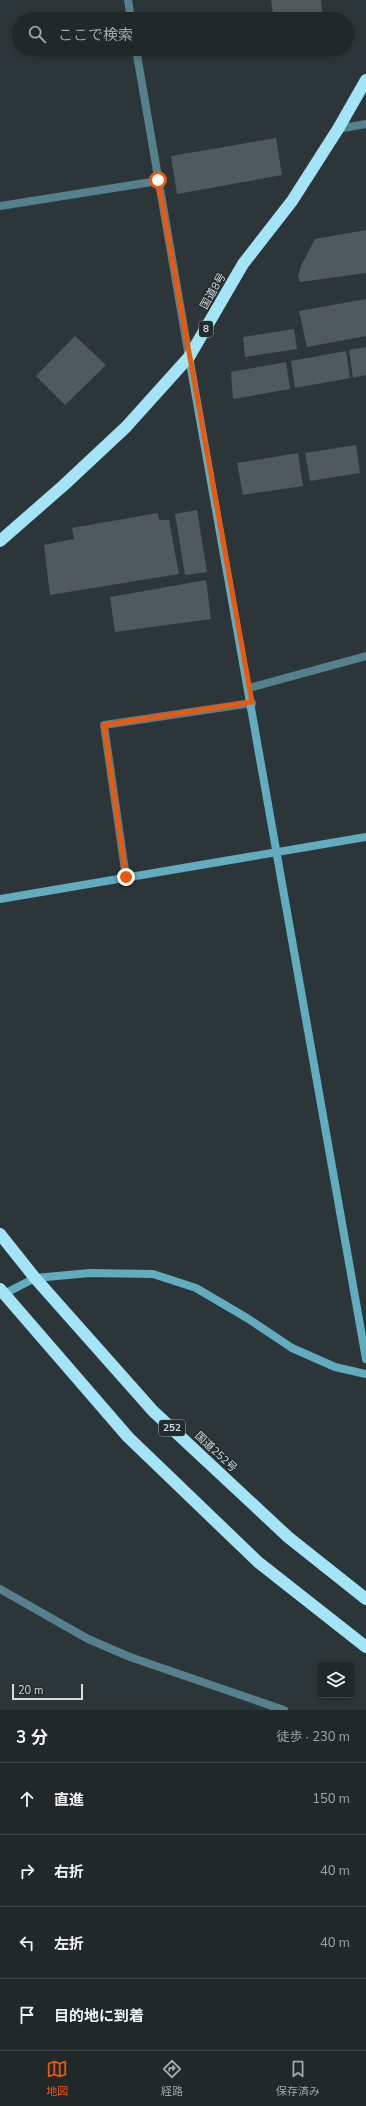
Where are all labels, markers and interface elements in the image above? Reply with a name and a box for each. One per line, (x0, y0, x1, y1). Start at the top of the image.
search box (12, 12, 354, 56)
icon: search (26, 23, 48, 45)
text: ここで検索 (58, 25, 133, 45)
route start (149, 171, 167, 189)
street label: 国道8号 (197, 270, 229, 312)
road number: 8 (199, 321, 213, 337)
route end (117, 868, 135, 886)
road number: 252 (159, 1420, 185, 1436)
street label: 国道252号 (192, 1429, 240, 1475)
map controls (318, 1662, 354, 1698)
button: layers (318, 1662, 354, 1698)
scale bar (12, 1682, 83, 1701)
text: 20 m (18, 1683, 43, 1698)
text: 3 分 (16, 1726, 48, 1749)
text: 徒歩 · 230 m (276, 1728, 350, 1746)
icon: ahead (16, 1788, 38, 1810)
text: 直進 (54, 1790, 84, 1810)
text: 150 m (312, 1790, 350, 1808)
icon: right (16, 1860, 38, 1882)
text: 右折 (54, 1862, 84, 1882)
text: 40 m (320, 1862, 350, 1880)
icon: left (16, 1932, 38, 1954)
text: 左折 (54, 1934, 84, 1954)
text: 40 m (320, 1934, 350, 1952)
icon: arrive (16, 2004, 38, 2026)
text: 目的地に到着 (54, 2006, 144, 2026)
tab: 地図 (46, 2058, 68, 2099)
tab: 経路 (161, 2058, 183, 2099)
tab: 保存済み (276, 2058, 320, 2099)

